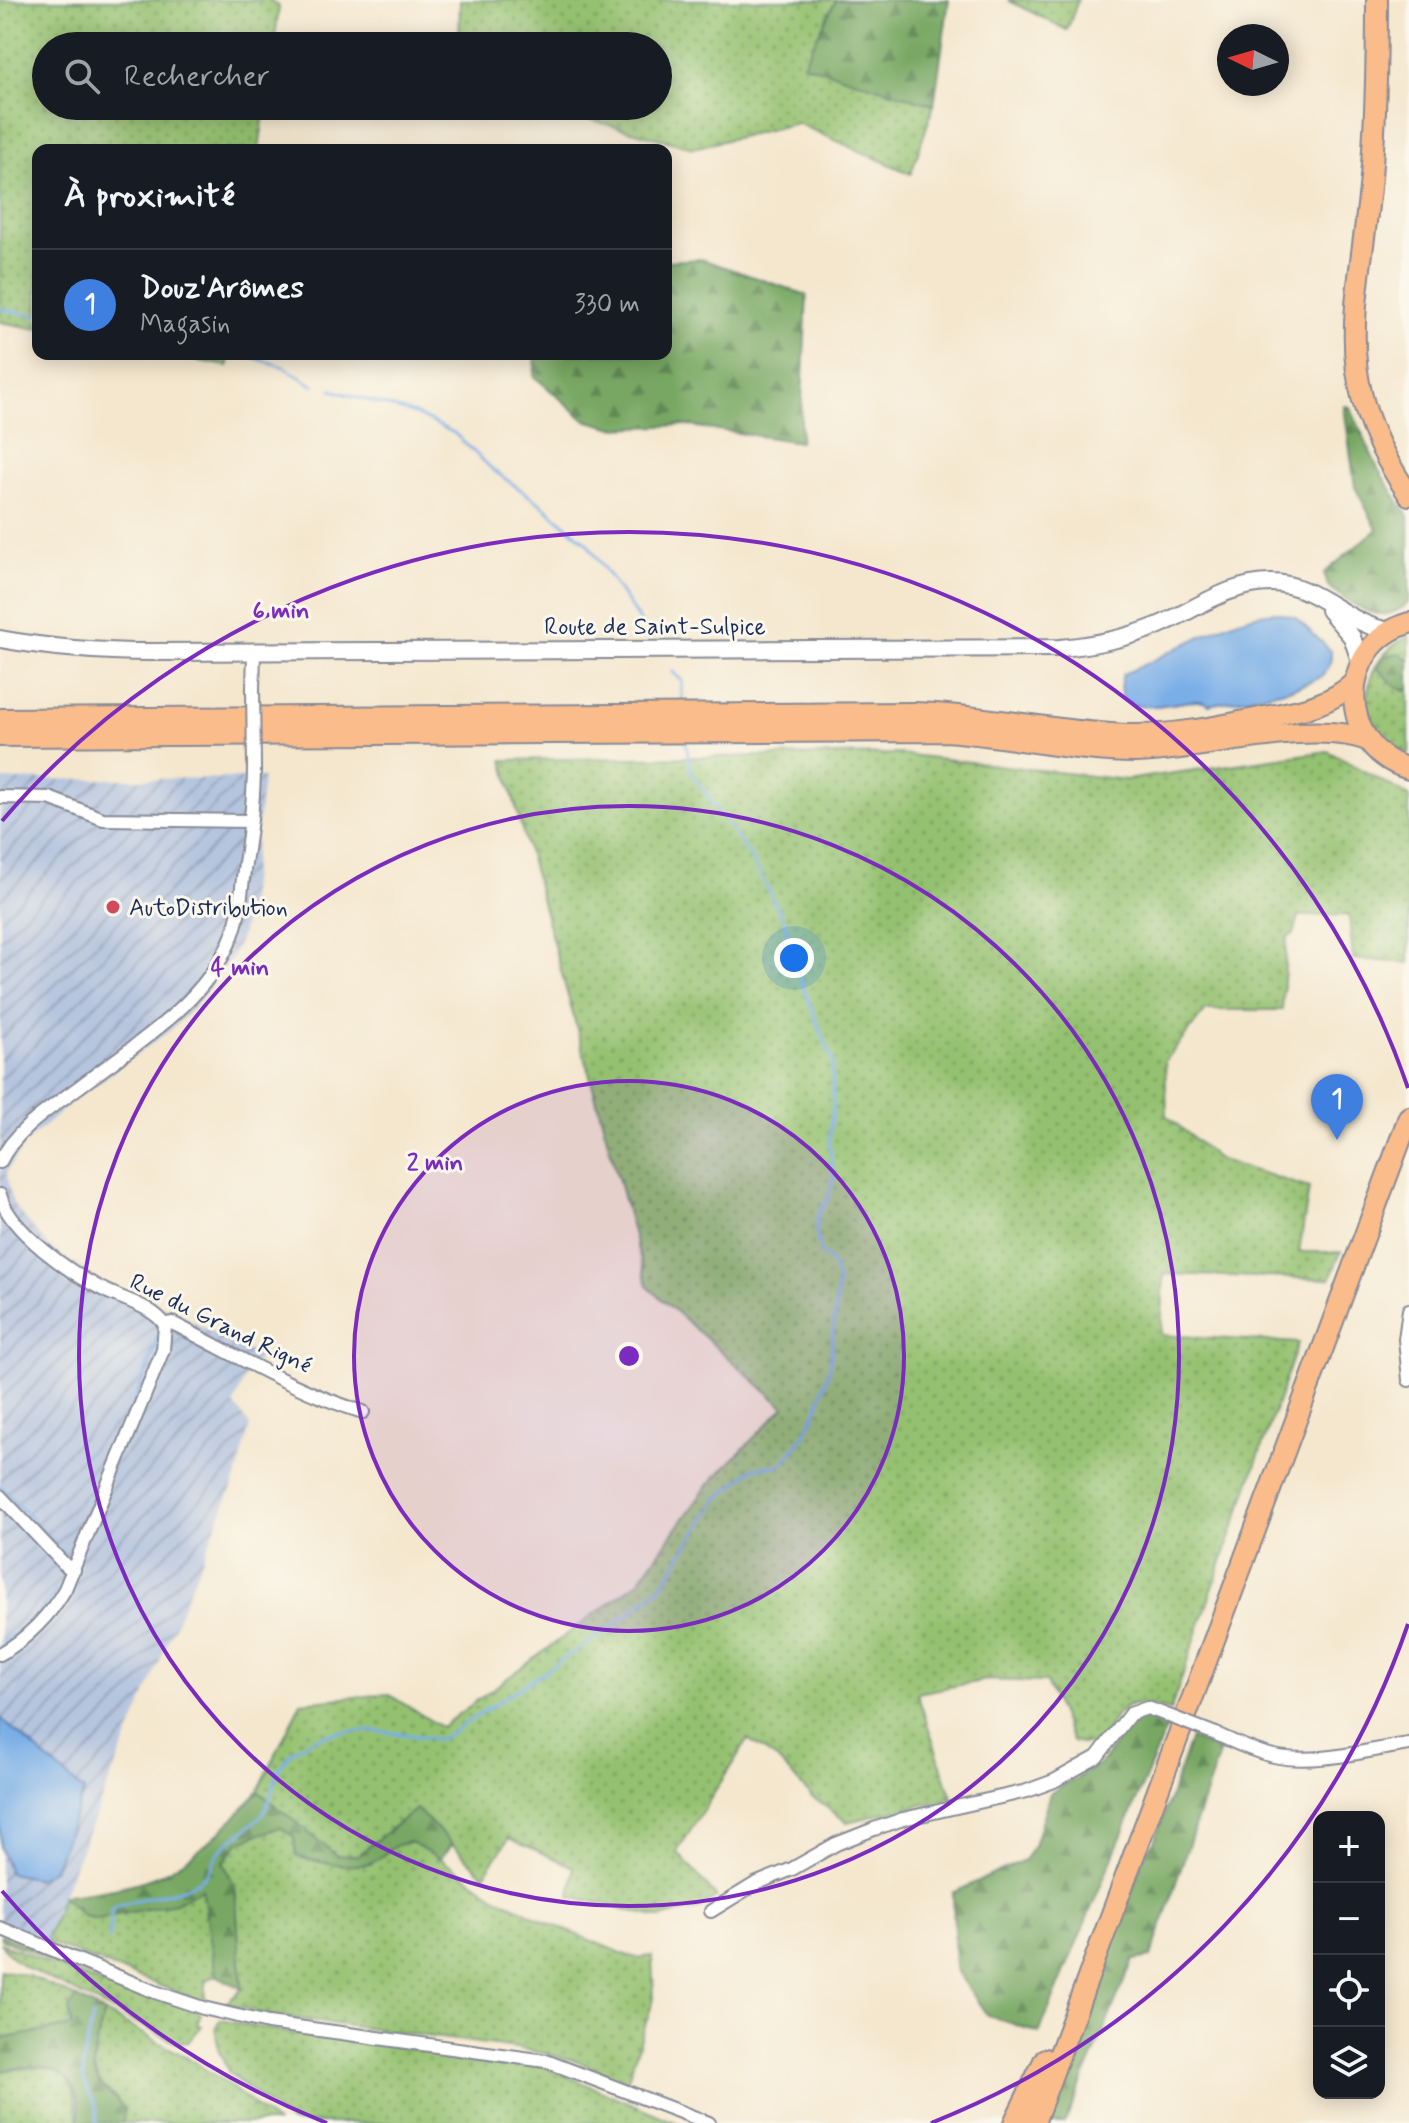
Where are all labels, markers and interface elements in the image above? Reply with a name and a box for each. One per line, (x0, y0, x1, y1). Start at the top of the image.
north arrow (1217, 24, 1289, 96)
search box (32, 32, 672, 120)
icon: search (60, 54, 104, 98)
text: Rechercher (124, 57, 270, 96)
text: À proximité (64, 174, 235, 219)
text: Douz'Arômes (140, 269, 304, 308)
text: 1 (84, 288, 96, 322)
text: 330 m (574, 288, 640, 322)
text: Magasin (140, 308, 230, 342)
text: 6 min (253, 596, 309, 627)
street label: Route de Saint-Sulpice (544, 612, 766, 643)
place label: AutoDistribution (129, 893, 288, 924)
marker: AutoDistribution (104, 898, 122, 916)
your location (774, 938, 814, 978)
text: 4 min (211, 953, 269, 984)
pin: 1 (1311, 1074, 1363, 1140)
text: 2 min (407, 1148, 463, 1179)
street label: Rue du Grand Rigné (124, 1267, 317, 1382)
centre of rings (615, 1342, 643, 1370)
map controls (1313, 1811, 1385, 2099)
button: + (1313, 1811, 1385, 1883)
button: − (1313, 1883, 1385, 1955)
button: locate (1313, 1955, 1385, 2027)
button: layers (1313, 2027, 1385, 2099)

